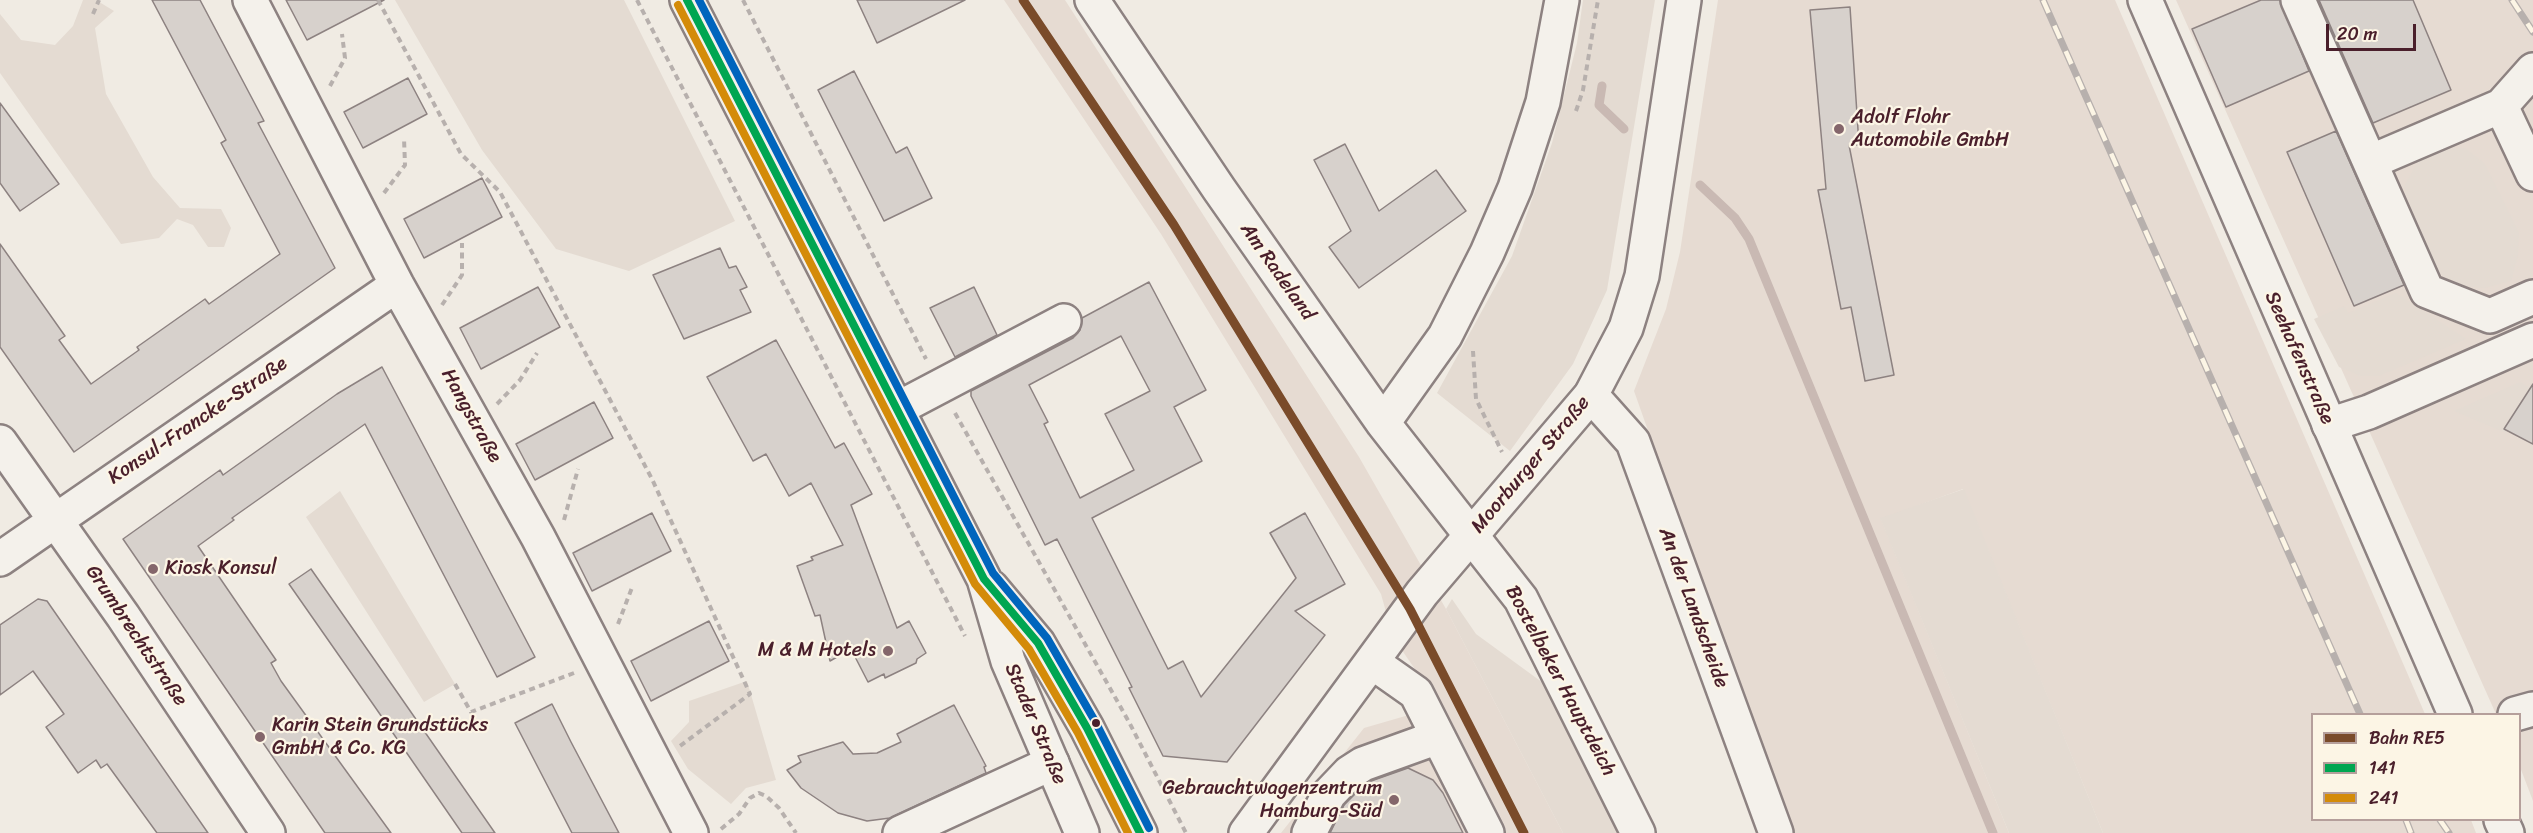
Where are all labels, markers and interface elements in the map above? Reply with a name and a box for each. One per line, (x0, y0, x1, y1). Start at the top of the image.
scale bar (2329, 12, 2419, 50)
text: 20 m (2337, 18, 2377, 50)
place label: Adolf Flohr Automobile GmbH (1851, 106, 2009, 153)
marker: Adolf Flohr Automobile GmbH (1832, 122, 1846, 136)
street label: Am Radeland (1235, 218, 1319, 326)
street label: Seehafenstraße (2259, 288, 2339, 428)
street label: Konsul-Francke-Straße (104, 352, 292, 490)
street label: Hangstraße (435, 365, 507, 467)
street label: Moorburger Straße (1467, 391, 1595, 539)
street label: An der Landscheide (1653, 524, 1733, 692)
place label: Kiosk Konsul (165, 557, 277, 581)
street label: Grumbrechtstraße (80, 561, 192, 711)
marker: Kiosk Konsul (146, 562, 160, 576)
street label: Bostelbeker Hauptdeich (1500, 582, 1620, 780)
place label: M & M Hotels (758, 639, 876, 663)
marker: M & M Hotels (881, 644, 895, 658)
street label: Stader Straße (999, 660, 1071, 788)
legend (2311, 713, 2521, 821)
place label: Karin Stein Grundstücks GmbH & Co. KG (272, 714, 488, 761)
unlabelled marker (1090, 717, 1102, 729)
text: Bahn RE5 (2369, 722, 2445, 754)
marker: Karin Stein Grundstücks GmbH & Co. KG (253, 730, 267, 744)
text: 141 (2369, 752, 2396, 784)
place label: Gebrauchtwagenzentrum Hamburg-Süd (1162, 777, 1382, 824)
text: 241 (2369, 782, 2398, 814)
marker: Gebrauchtwagenzentrum Hamburg-Süd (1387, 793, 1401, 807)

